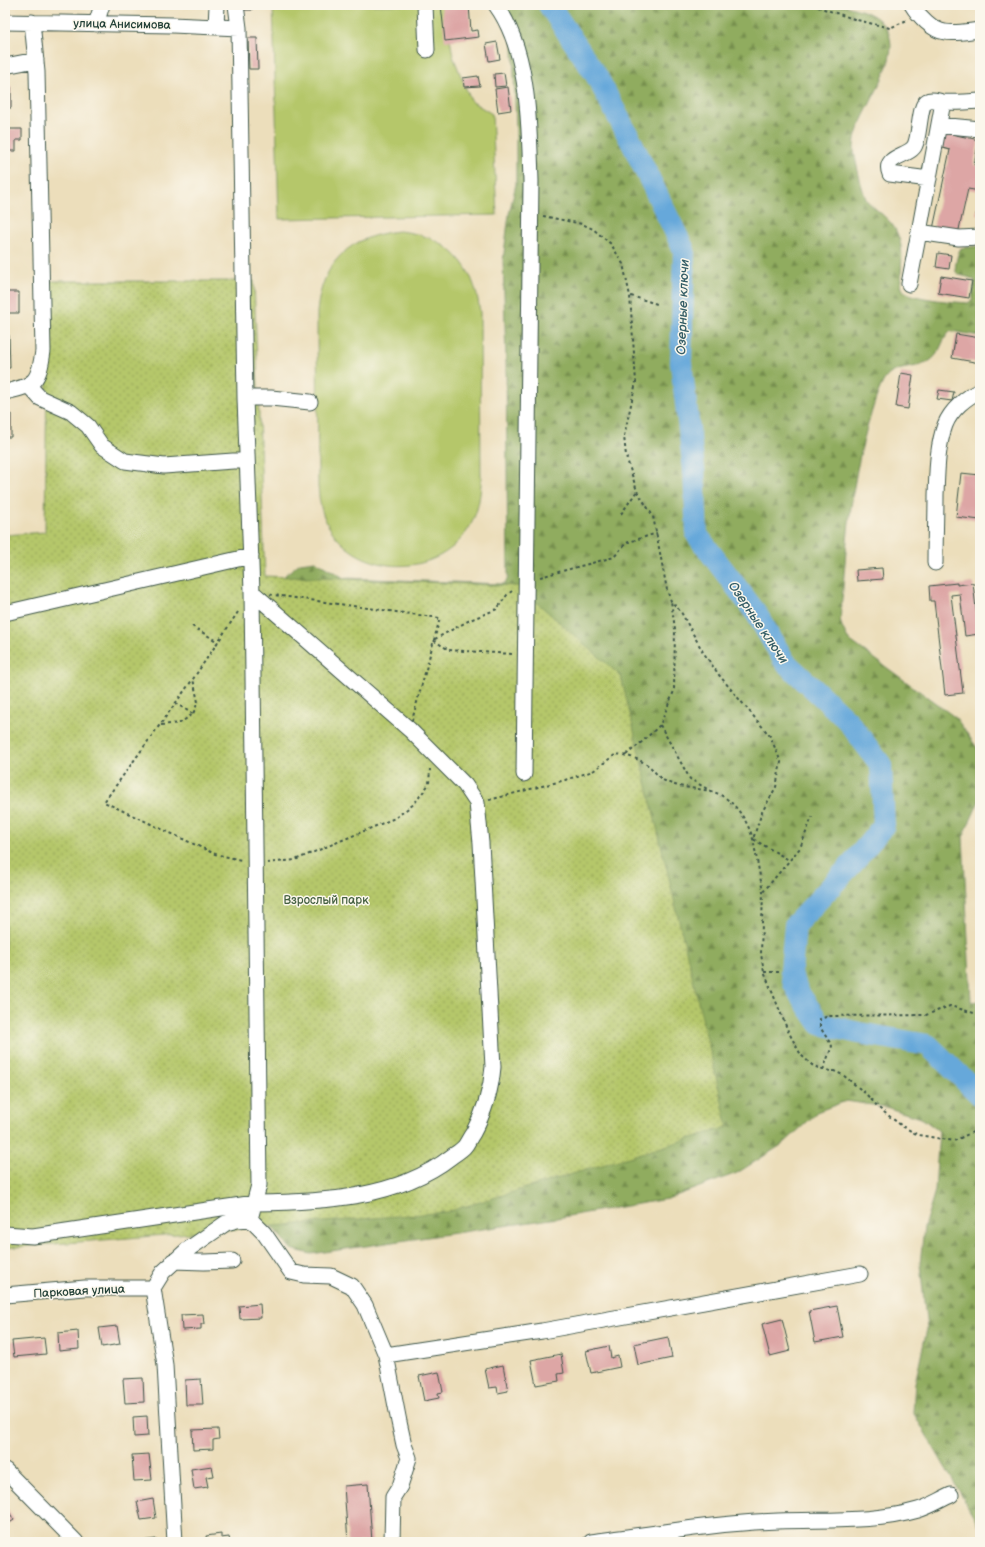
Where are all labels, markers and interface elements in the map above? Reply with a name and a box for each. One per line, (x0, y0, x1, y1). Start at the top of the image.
street label: улица Анисимова (73, 16, 171, 33)
water label: Озерные ключи (673, 259, 693, 355)
water label: Озерные ключи (725, 578, 792, 667)
park label: Взрослый парк (283, 893, 369, 908)
street label: Парковая улица (33, 1282, 125, 1301)

